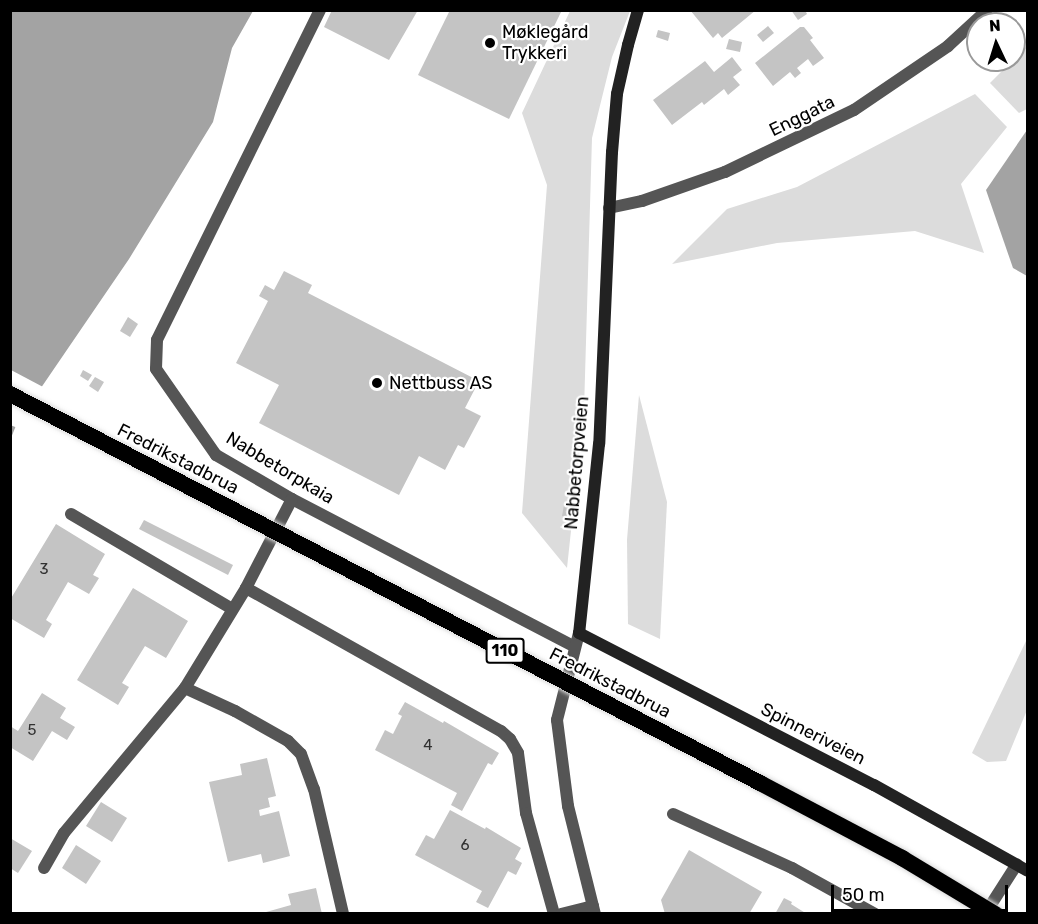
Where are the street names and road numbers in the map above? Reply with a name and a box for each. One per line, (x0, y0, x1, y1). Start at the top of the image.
street label: Enggata (766, 91, 838, 141)
street label: Nabbetorpveien (560, 396, 594, 530)
street label: Fredrikstadbrua (114, 419, 242, 499)
street label: Nabbetorpkaia (222, 427, 338, 509)
road number: 110 (486, 638, 524, 664)
street label: Fredrikstadbrua (546, 643, 674, 723)
street label: Spinneriveien (757, 698, 869, 770)

